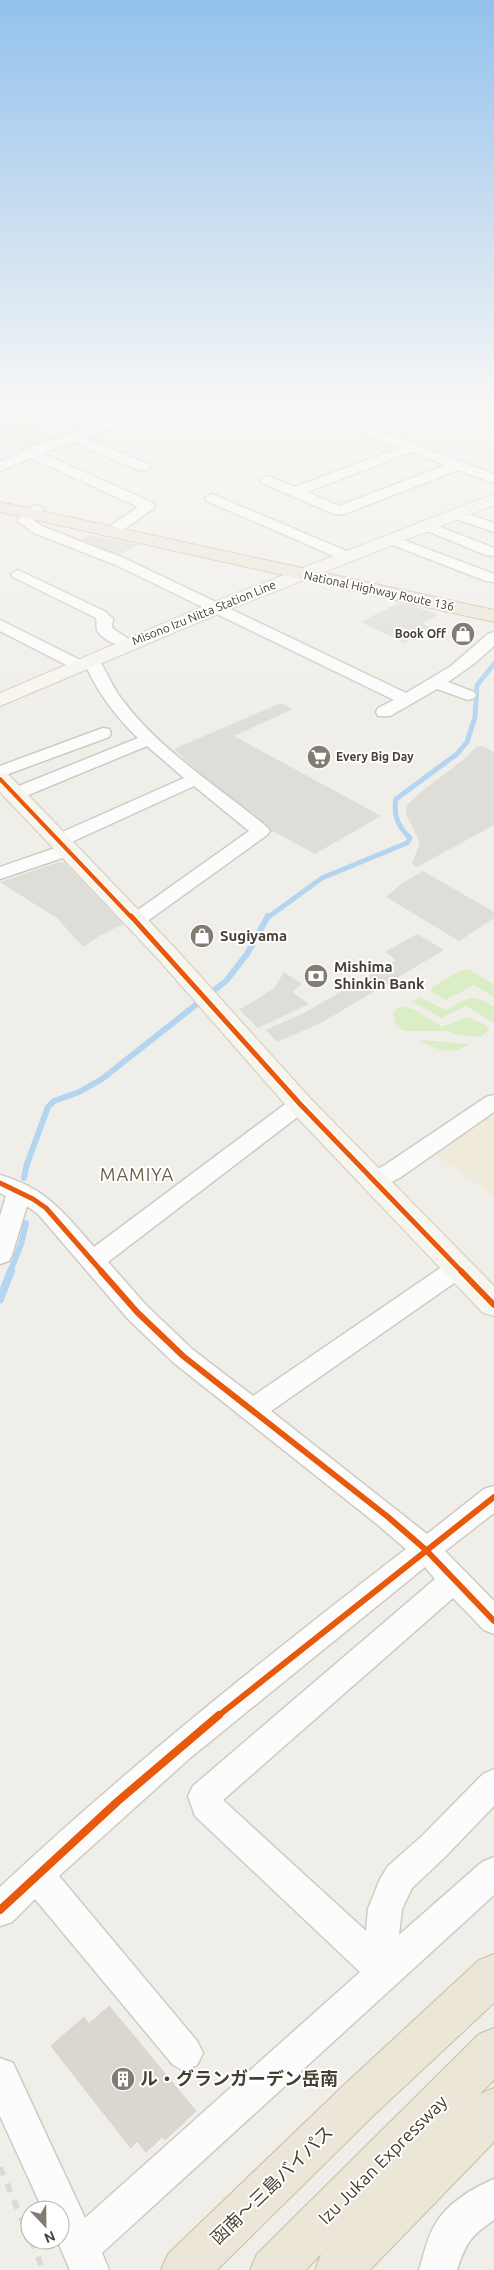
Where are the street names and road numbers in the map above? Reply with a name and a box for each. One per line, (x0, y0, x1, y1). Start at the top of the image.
street label: National Highway Route 136 (303, 568, 456, 613)
street label: Misono Izu Nitta Station Line (130, 578, 278, 647)
street label: Izu Jukan Expressway (314, 2091, 451, 2228)
street label: 函南～三島バイパス (206, 2121, 336, 2248)

